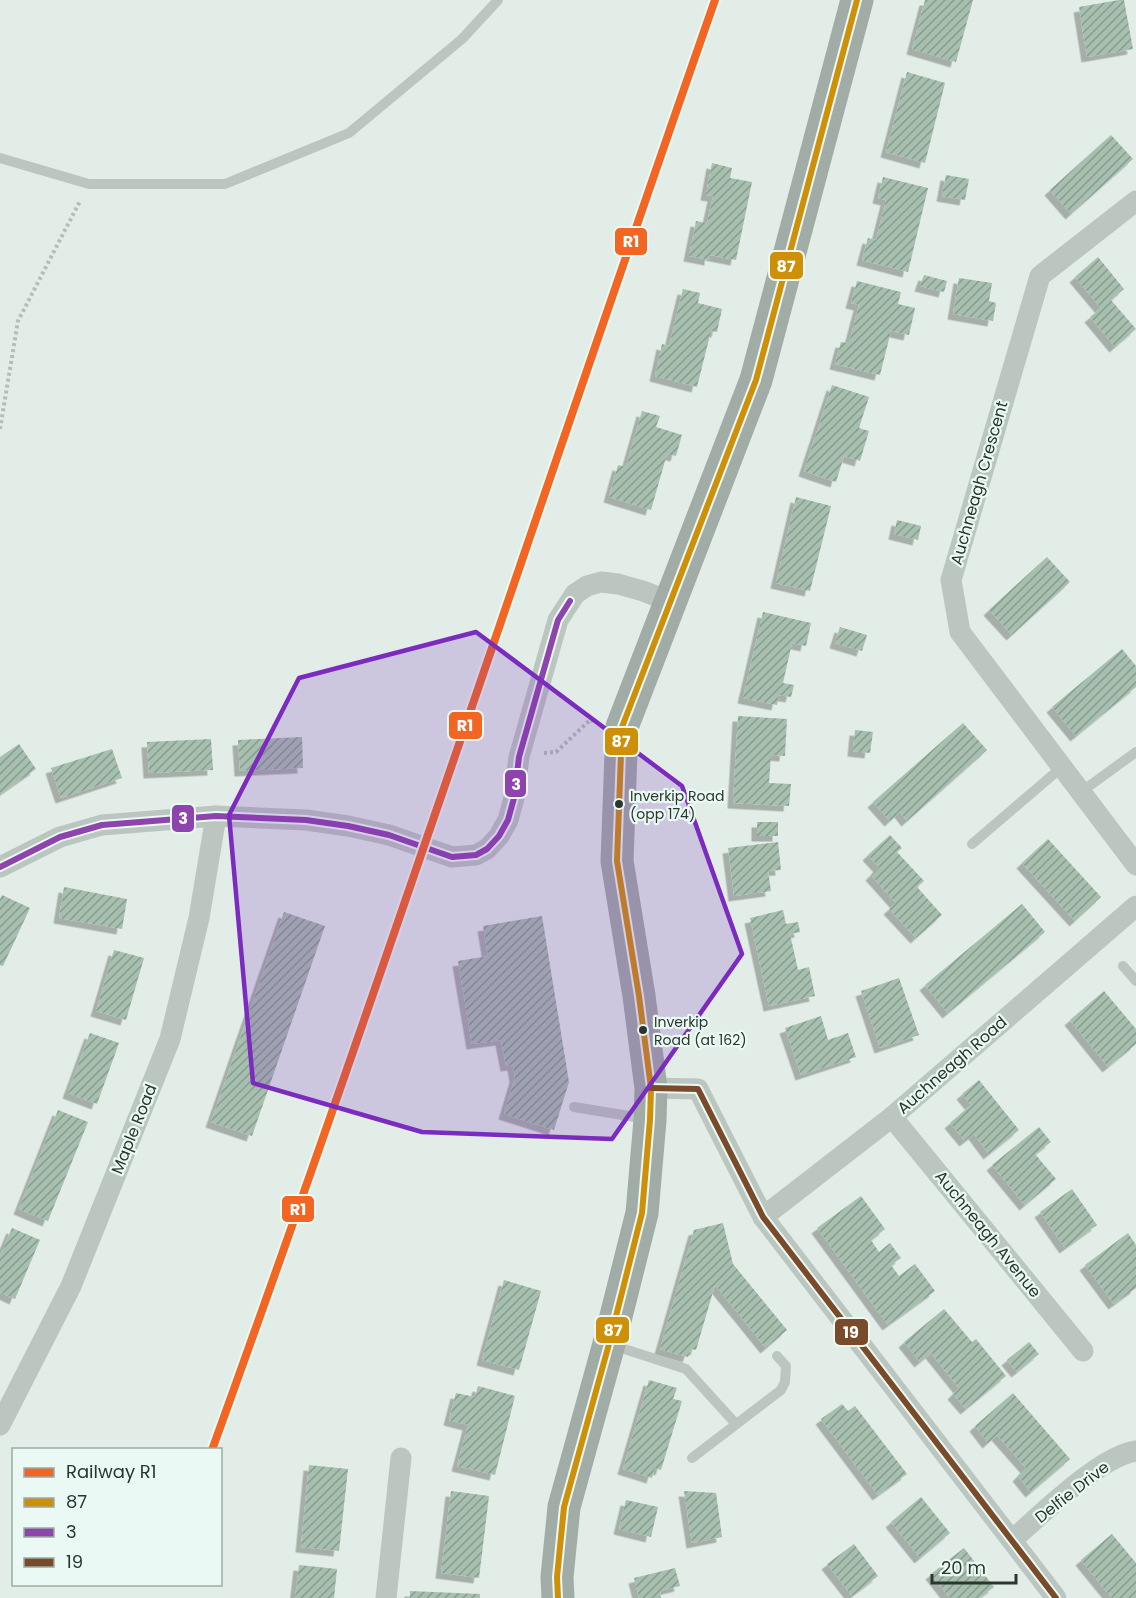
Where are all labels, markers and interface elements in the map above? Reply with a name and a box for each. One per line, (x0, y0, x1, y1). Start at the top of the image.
line badge: R1 (614, 227, 648, 256)
text: R1 (623, 230, 639, 253)
line badge: 87 (769, 251, 804, 280)
text: 87 (777, 255, 796, 278)
street label: Auchneagh Crescent (945, 398, 1013, 568)
line badge: R1 (448, 711, 483, 740)
text: R1 (457, 714, 473, 737)
line badge: 87 (604, 727, 639, 756)
text: 87 (612, 730, 631, 753)
line badge: 3 (504, 769, 527, 798)
text: 3 (511, 773, 521, 796)
place label: Inverkip Road (opp 174) (630, 786, 724, 824)
marker: Inverkip Road (opp 174) (613, 798, 625, 810)
line badge: 3 (171, 804, 195, 833)
text: 3 (178, 807, 188, 830)
street label: Auchneagh Road (892, 1011, 1012, 1119)
place label: Inverkip Road (at 162) (654, 1012, 747, 1050)
marker: Inverkip Road (at 162) (637, 1024, 649, 1036)
street label: Maple Road (106, 1081, 162, 1177)
street label: Auchneagh Avenue (930, 1166, 1046, 1302)
line badge: R1 (281, 1195, 315, 1223)
text: R1 (290, 1198, 306, 1221)
line badge: 87 (595, 1316, 630, 1344)
line badge: 19 (834, 1318, 869, 1346)
text: 87 (604, 1319, 623, 1342)
text: 19 (843, 1321, 859, 1344)
legend (12, 1448, 222, 1586)
street label: Delfie Drive (1030, 1456, 1114, 1528)
text: Railway R1 (66, 1459, 157, 1484)
text: 87 (66, 1489, 87, 1514)
text: 3 (66, 1519, 77, 1544)
scale bar (932, 1547, 1016, 1585)
text: 19 (66, 1549, 83, 1574)
text: 20 m (941, 1555, 986, 1580)

